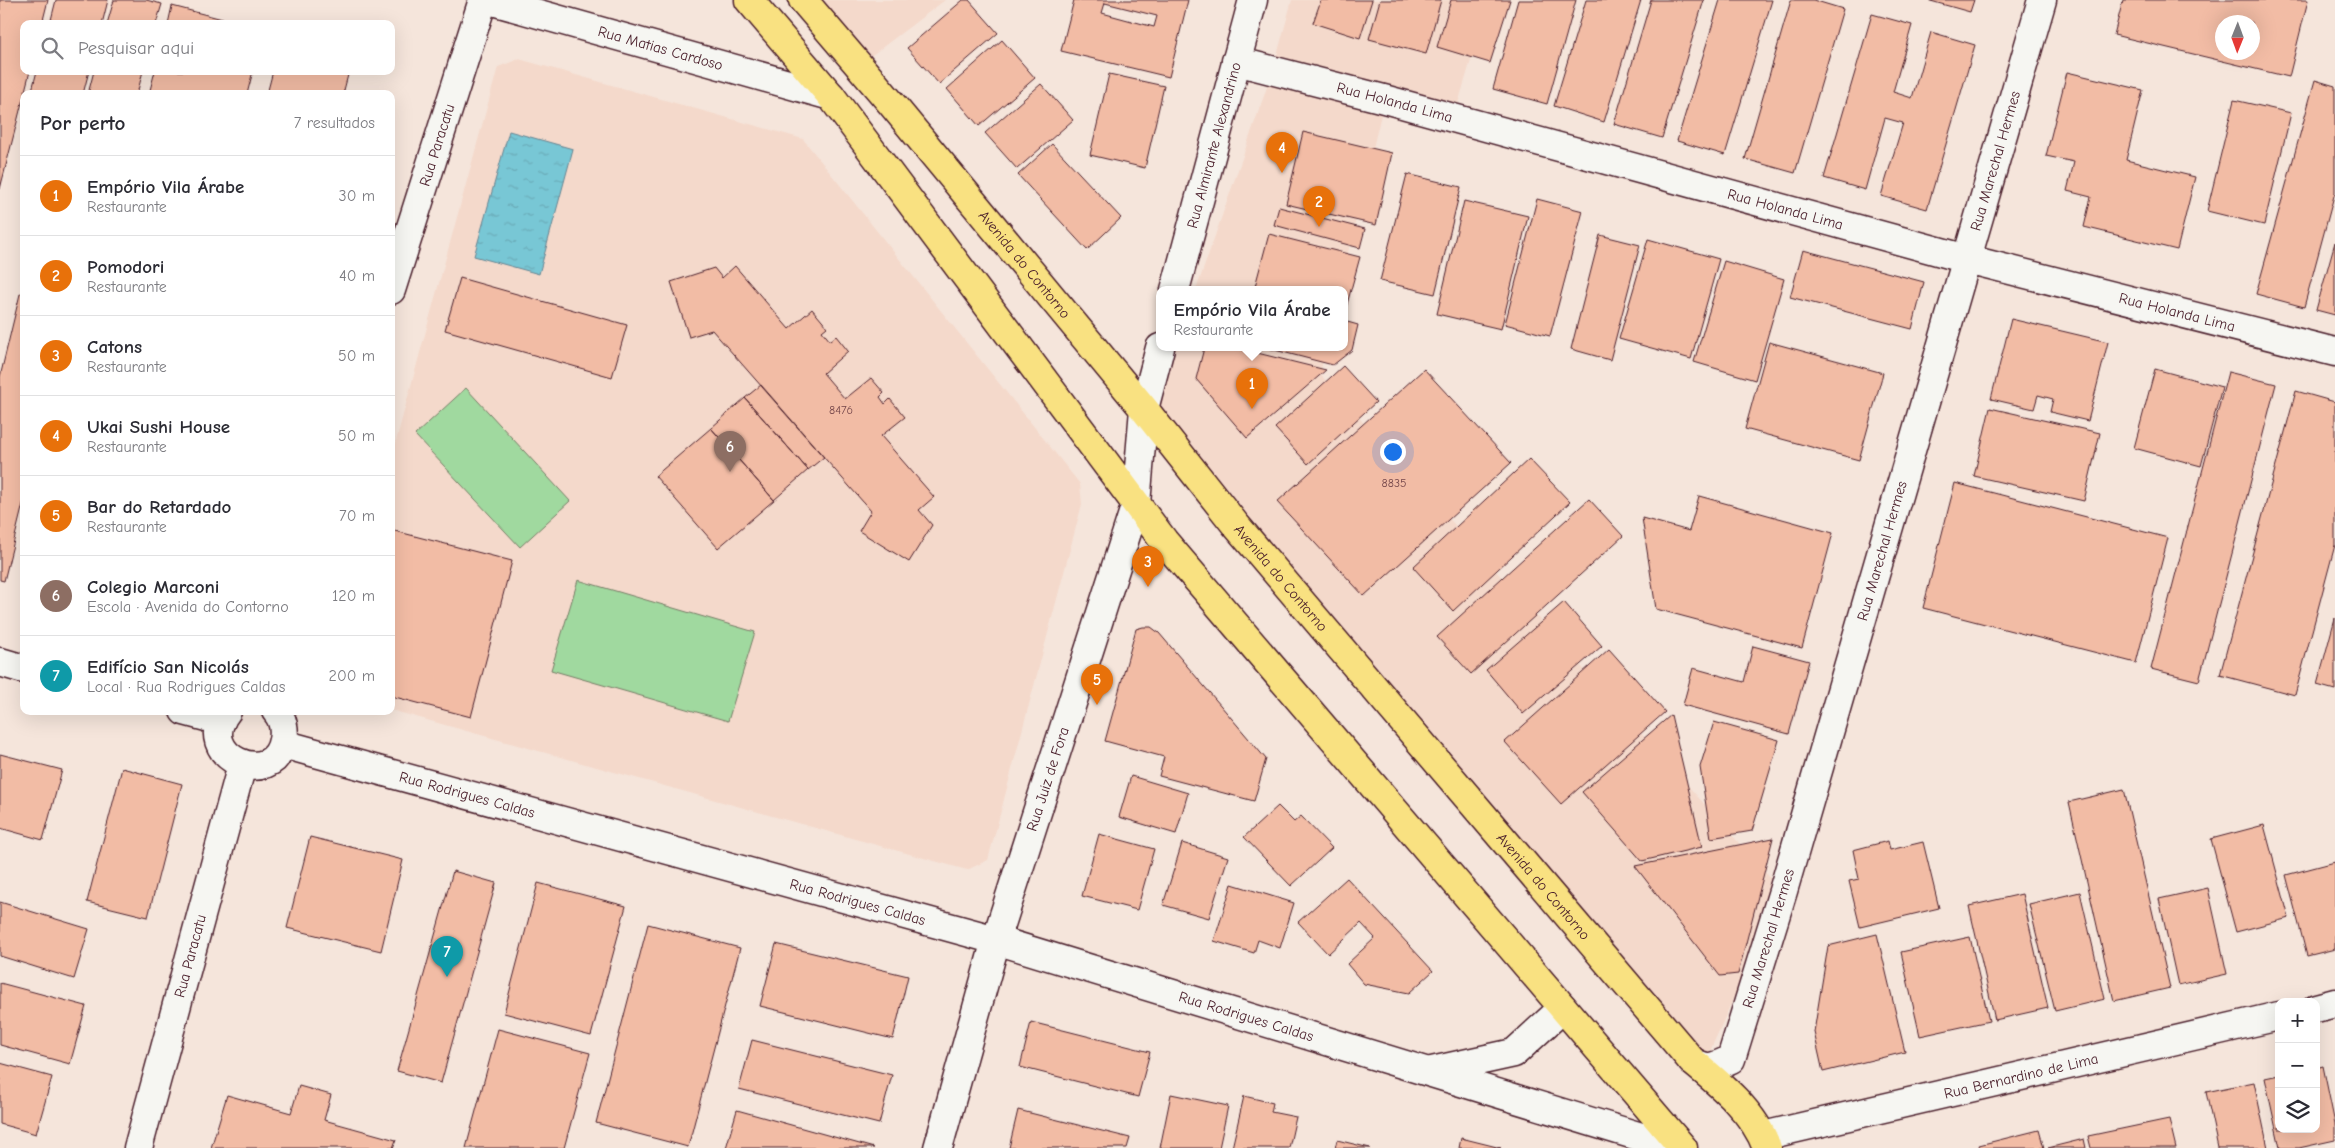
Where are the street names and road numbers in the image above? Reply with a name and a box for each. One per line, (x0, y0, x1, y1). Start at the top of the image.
street label: Rua Matias Cardoso (596, 22, 725, 74)
street label: Rua Almirante Alexandrino (1183, 60, 1245, 230)
street label: Rua Holanda Lima (1335, 78, 1455, 126)
street label: Rua Marechal Hermes (1966, 89, 2024, 233)
street label: Rua Paracatu (415, 102, 458, 188)
street label: Rua Holanda Lima (1725, 185, 1845, 234)
street label: Avenida do Contorno (975, 207, 1074, 322)
street label: Rua Holanda Lima (2117, 289, 2237, 335)
street label: Rua Marechal Hermes (1853, 479, 1911, 623)
street label: Avenida do Contorno (1230, 521, 1332, 635)
street label: Rua Juiz de Fora (1023, 725, 1073, 833)
street label: Rua Rodrigues Caldas (397, 767, 537, 822)
street label: Avenida do Contorno (1493, 829, 1594, 944)
street label: Rua Marechal Hermes (1738, 867, 1798, 1010)
street label: Rua Rodrigues Caldas (788, 875, 928, 929)
street label: Rua Paracatu (170, 912, 210, 999)
street label: Rua Rodrigues Caldas (1177, 987, 1316, 1045)
street label: Rua Bernardino de Lima (1942, 1049, 2100, 1103)

